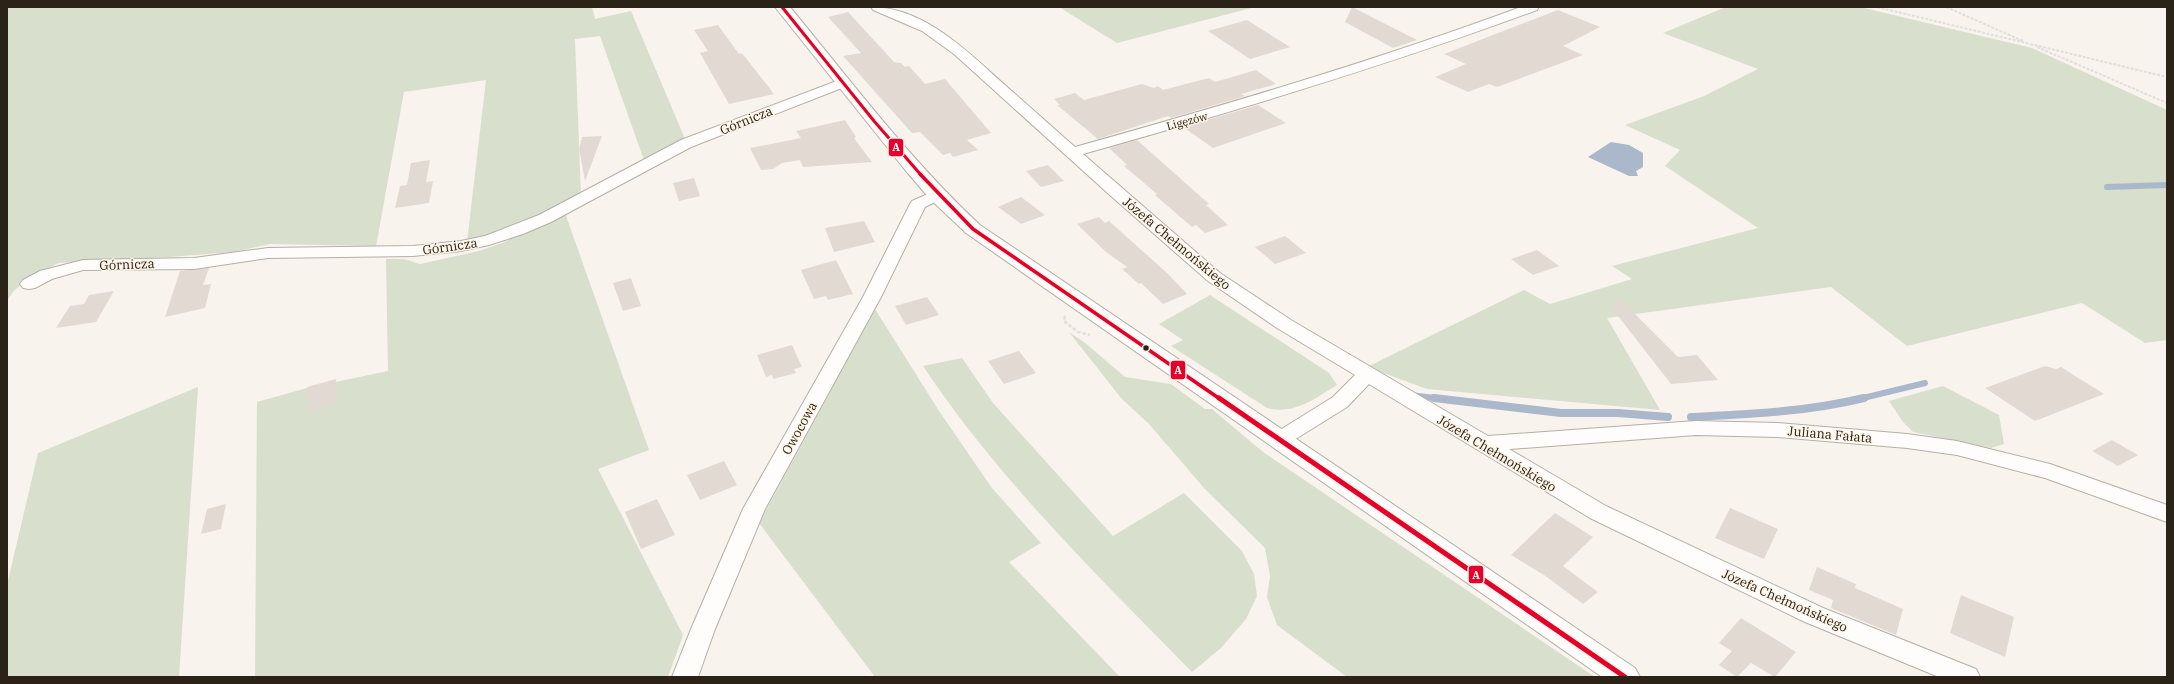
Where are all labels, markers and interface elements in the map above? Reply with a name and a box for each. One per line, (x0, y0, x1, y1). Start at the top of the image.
street label: Górnicza (717, 102, 775, 139)
street label: Ligęzów (1165, 109, 1209, 133)
line badge: A (888, 138, 904, 157)
text: A (892, 140, 900, 154)
street label: Józefa Chełmońskiego (1119, 193, 1234, 294)
street label: Górnicza (422, 234, 479, 259)
street label: Górnicza (99, 255, 155, 274)
unlabelled marker (1141, 343, 1151, 353)
line badge: A (1170, 360, 1186, 380)
text: A (1174, 363, 1182, 377)
street label: Owocowa (778, 399, 821, 458)
street label: Józefa Chełmońskiego (1434, 411, 1559, 496)
street label: Juliana Fałata (1787, 422, 1873, 447)
line badge: A (1468, 565, 1484, 584)
street label: Józefa Chełmońskiego (1719, 565, 1850, 636)
text: A (1472, 568, 1480, 582)

